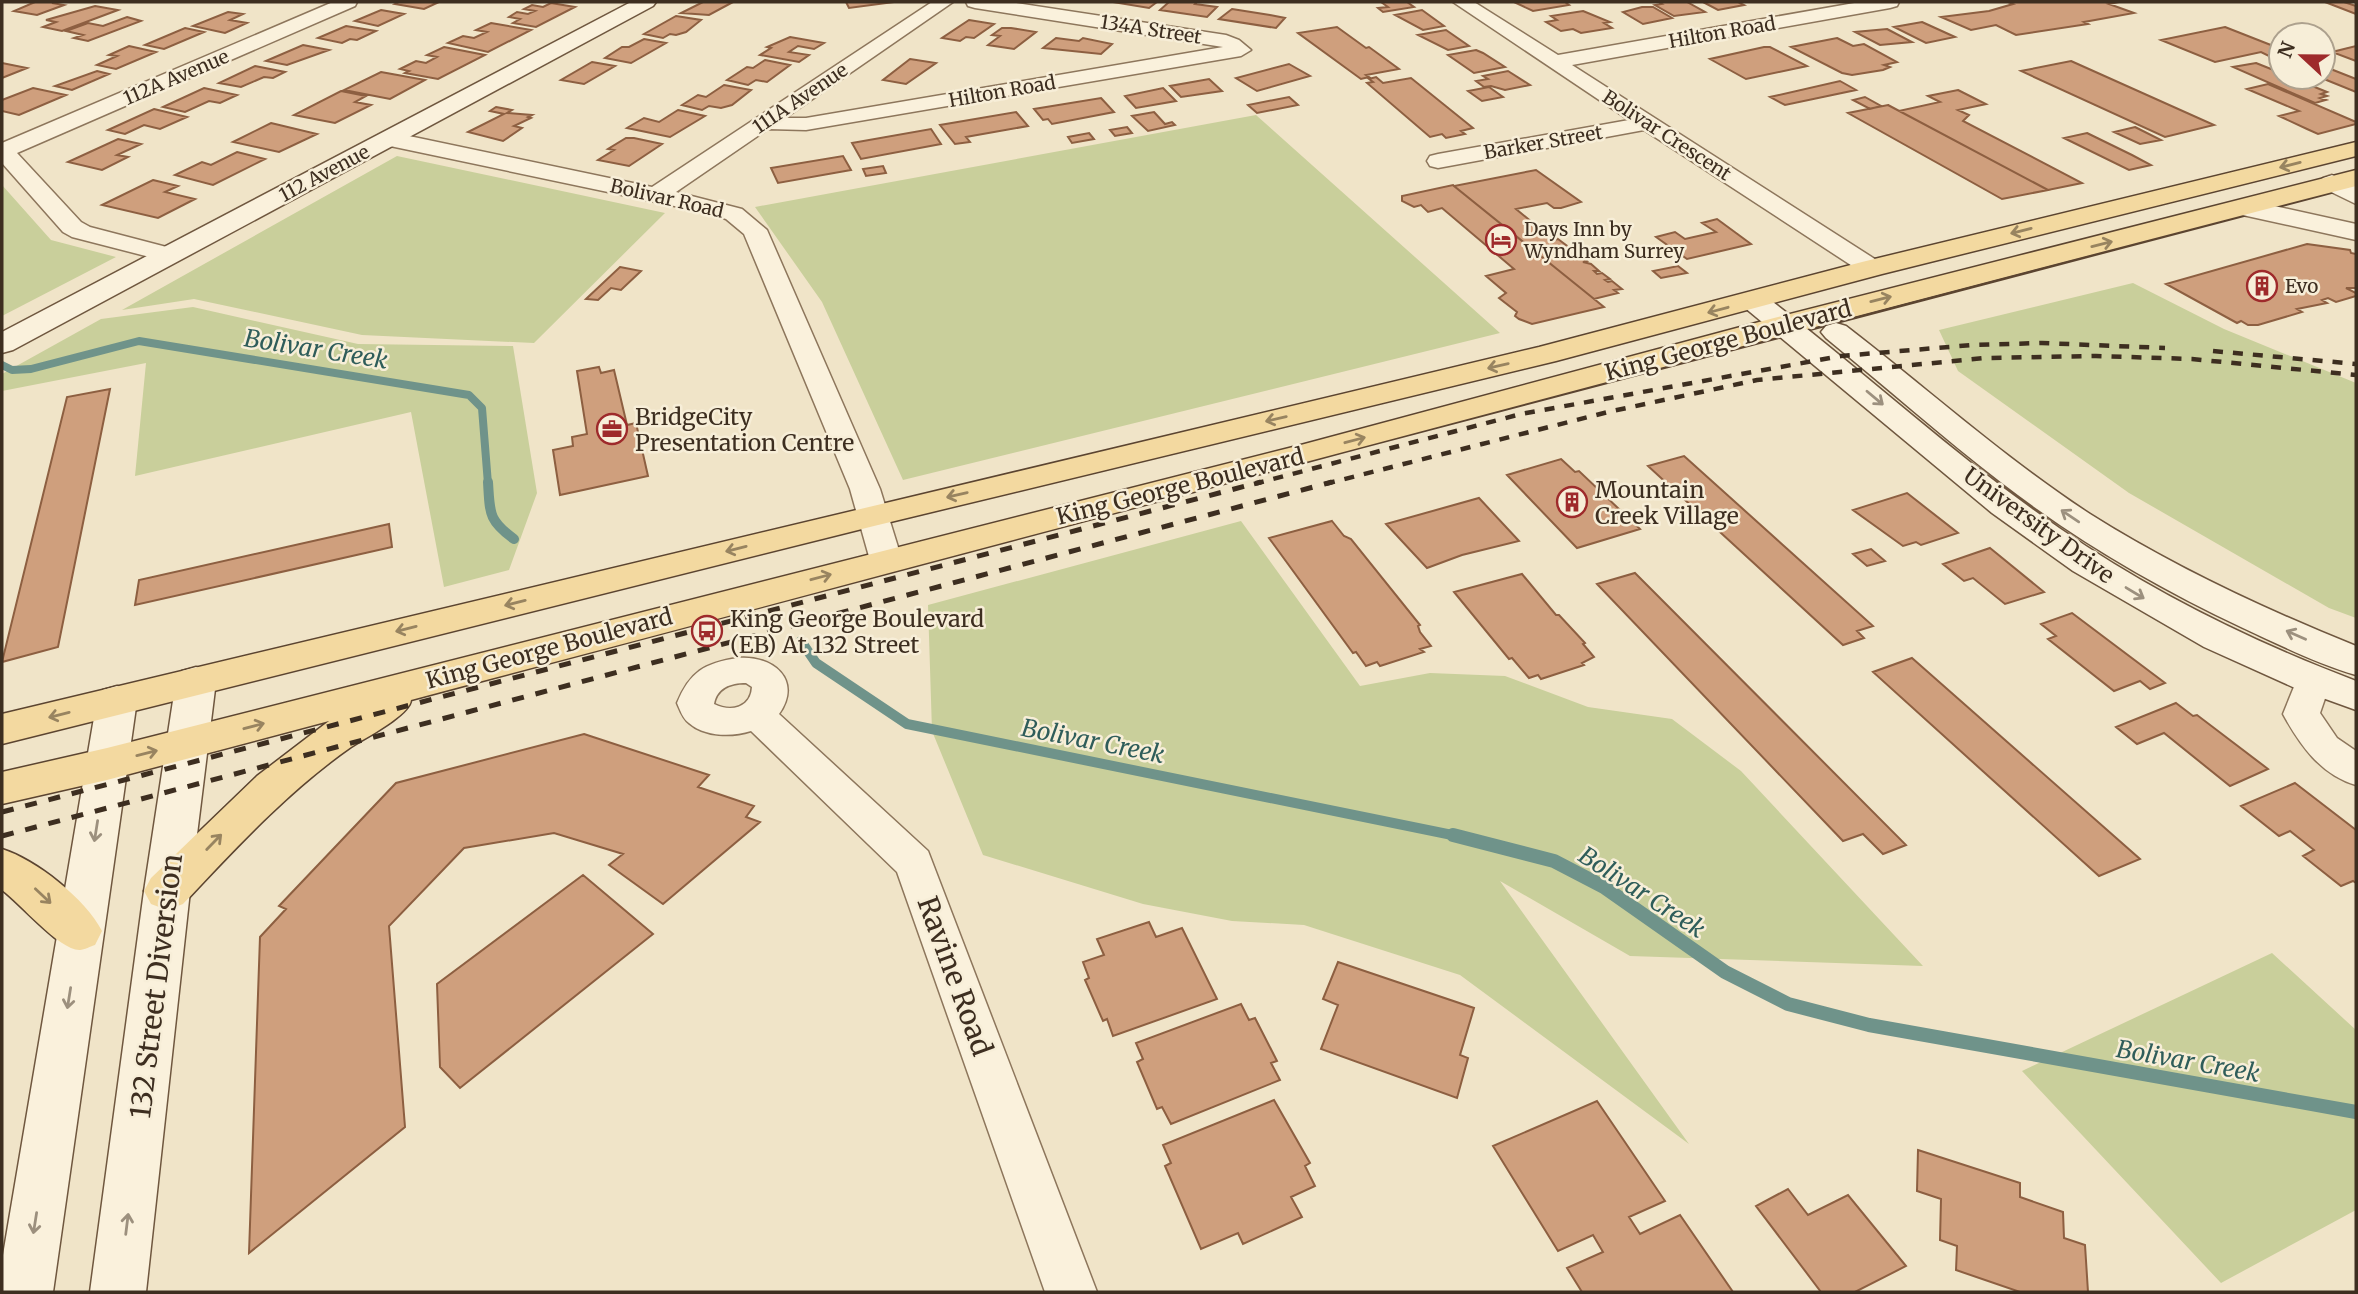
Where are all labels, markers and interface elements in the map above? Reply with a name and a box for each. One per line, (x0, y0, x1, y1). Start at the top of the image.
street label: 134A Street (1099, 9, 1204, 49)
street label: Hilton Road (1667, 11, 1777, 53)
north arrow (2267, 21, 2337, 91)
text: N (2272, 38, 2300, 61)
street label: 112A Avenue (120, 44, 232, 110)
street label: 111A Avenue (748, 57, 852, 139)
street label: Hilton Road (947, 70, 1057, 112)
street label: Bolivar Crescent (1598, 84, 1736, 186)
street label: Barker Street (1482, 120, 1605, 164)
street label: 112 Avenue (275, 139, 373, 207)
one-way arrow (2279, 159, 2302, 172)
street label: Bolivar Road (608, 173, 726, 223)
place label: Days Inn by Wyndham Surrey (1523, 217, 1684, 263)
hotel icon: Days Inn by Wyndham Surrey (1484, 223, 1518, 257)
one-way arrow (2010, 225, 2033, 238)
one-way arrow (2090, 237, 2113, 250)
building icon: Evo (2245, 269, 2279, 303)
place label: Evo (2285, 274, 2318, 298)
one-way arrow (1869, 292, 1892, 305)
street label: King George Boulevard (1602, 293, 1855, 387)
one-way arrow (1707, 304, 1730, 317)
water label: Bolivar Creek (242, 322, 390, 376)
one-way arrow (1487, 360, 1509, 373)
one-way arrow (1866, 390, 1884, 406)
place label: BridgeCity Presentation Centre (635, 402, 854, 457)
office icon: BridgeCity Presentation Centre (595, 412, 629, 446)
one-way arrow (1265, 413, 1288, 426)
one-way arrow (1344, 433, 1366, 446)
street label: King George Boulevard (1053, 441, 1307, 531)
street label: University Drive (1958, 460, 2120, 590)
place label: Mountain Creek Village (1595, 475, 1739, 530)
building icon: Mountain Creek Village (1555, 485, 1589, 519)
one-way arrow (946, 489, 969, 502)
one-way arrow (2061, 509, 2080, 523)
one-way arrow (725, 542, 748, 556)
one-way arrow (809, 570, 832, 583)
one-way arrow (2125, 586, 2145, 600)
one-way arrow (504, 596, 527, 610)
street label: King George Boulevard (423, 601, 676, 695)
place label: King George Boulevard (EB) At 132 Street (730, 604, 984, 659)
bus stop icon: King George Boulevard (EB) At 132 Street (690, 614, 724, 648)
one-way arrow (396, 623, 418, 636)
one-way arrow (2286, 628, 2307, 641)
one-way arrow (48, 709, 71, 722)
water label: Bolivar Creek (1019, 712, 1167, 770)
one-way arrow (242, 719, 264, 732)
one-way arrow (136, 746, 158, 759)
one-way arrow (89, 819, 102, 842)
one-way arrow (206, 834, 223, 851)
water label: Bolivar Creek (1573, 840, 1711, 944)
street label: 132 Street Diversion (122, 852, 190, 1120)
one-way arrow (34, 888, 51, 905)
street label: Ravine Road (910, 891, 1001, 1061)
one-way arrow (62, 987, 75, 1009)
water label: Bolivar Creek (2114, 1033, 2262, 1089)
one-way arrow (29, 1212, 42, 1234)
one-way arrow (120, 1214, 133, 1236)

